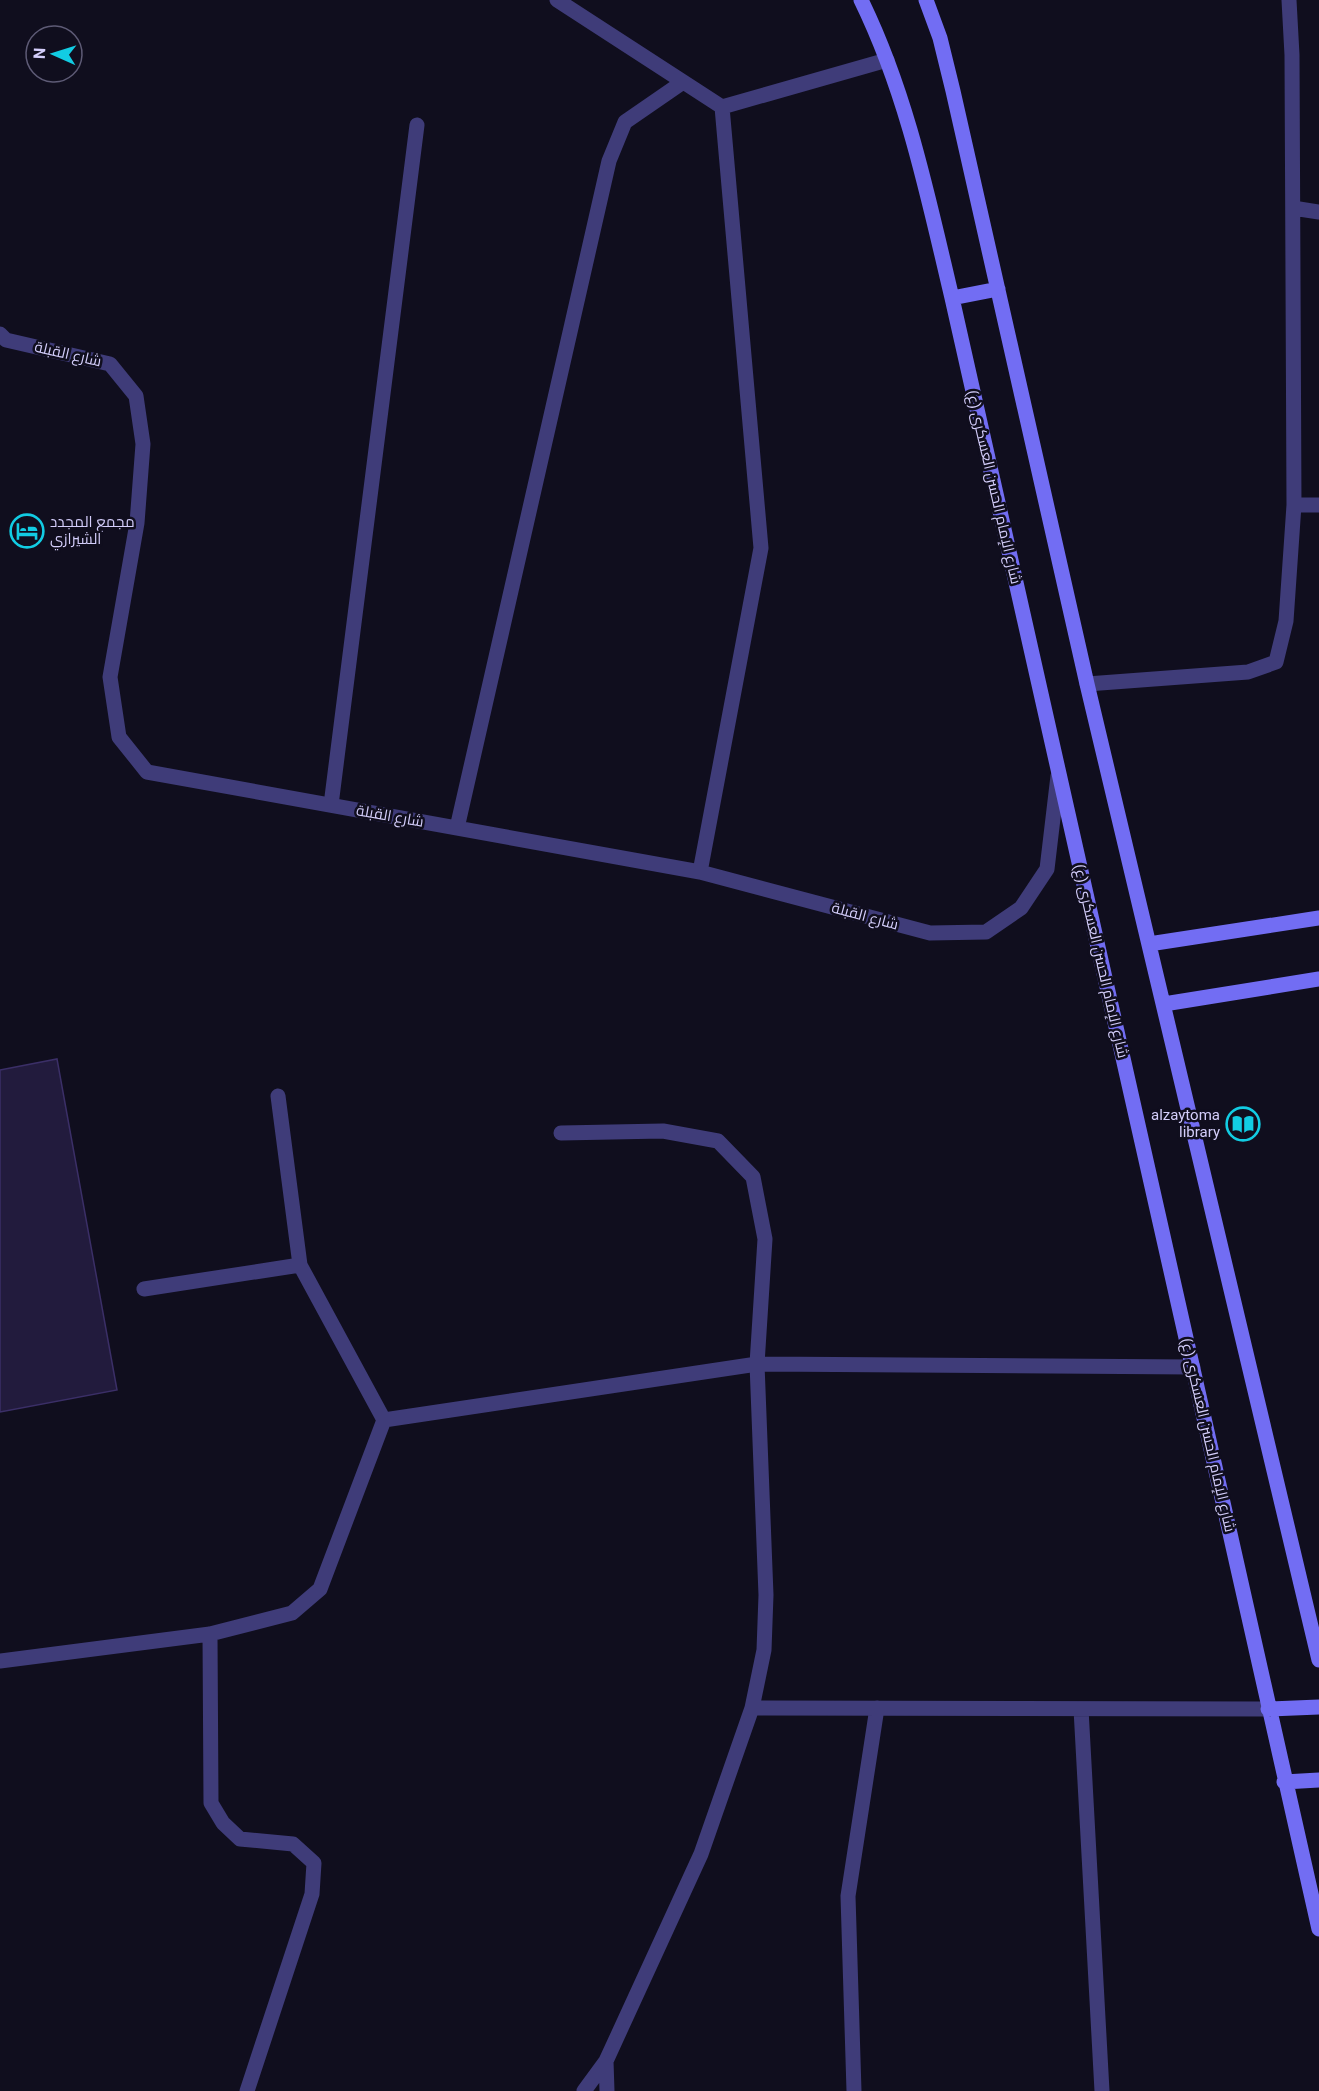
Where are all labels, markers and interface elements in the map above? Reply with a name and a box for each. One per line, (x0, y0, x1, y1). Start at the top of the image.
north arrow (24, 24, 84, 84)
text: N (30, 47, 49, 59)
street label: شارع القبلة (32, 338, 103, 372)
street label: شارع الإمام الحسن العسکری (ع) (961, 388, 1025, 586)
hotel icon: مجمع المجدد الشيرازي (9, 513, 45, 549)
place label: مجمع المجدد الشيرازي (50, 513, 135, 551)
street label: شارع القبلة (354, 801, 425, 833)
street label: شارع الإمام الحسن العسکری (ع) (1068, 862, 1132, 1060)
street label: شارع القبلة (829, 898, 900, 935)
place label: alzaytoma library (1151, 1106, 1220, 1141)
library icon: alzaytoma library (1225, 1106, 1261, 1142)
street label: شارع الإمام الحسن العسکری (ع) (1175, 1336, 1239, 1534)

